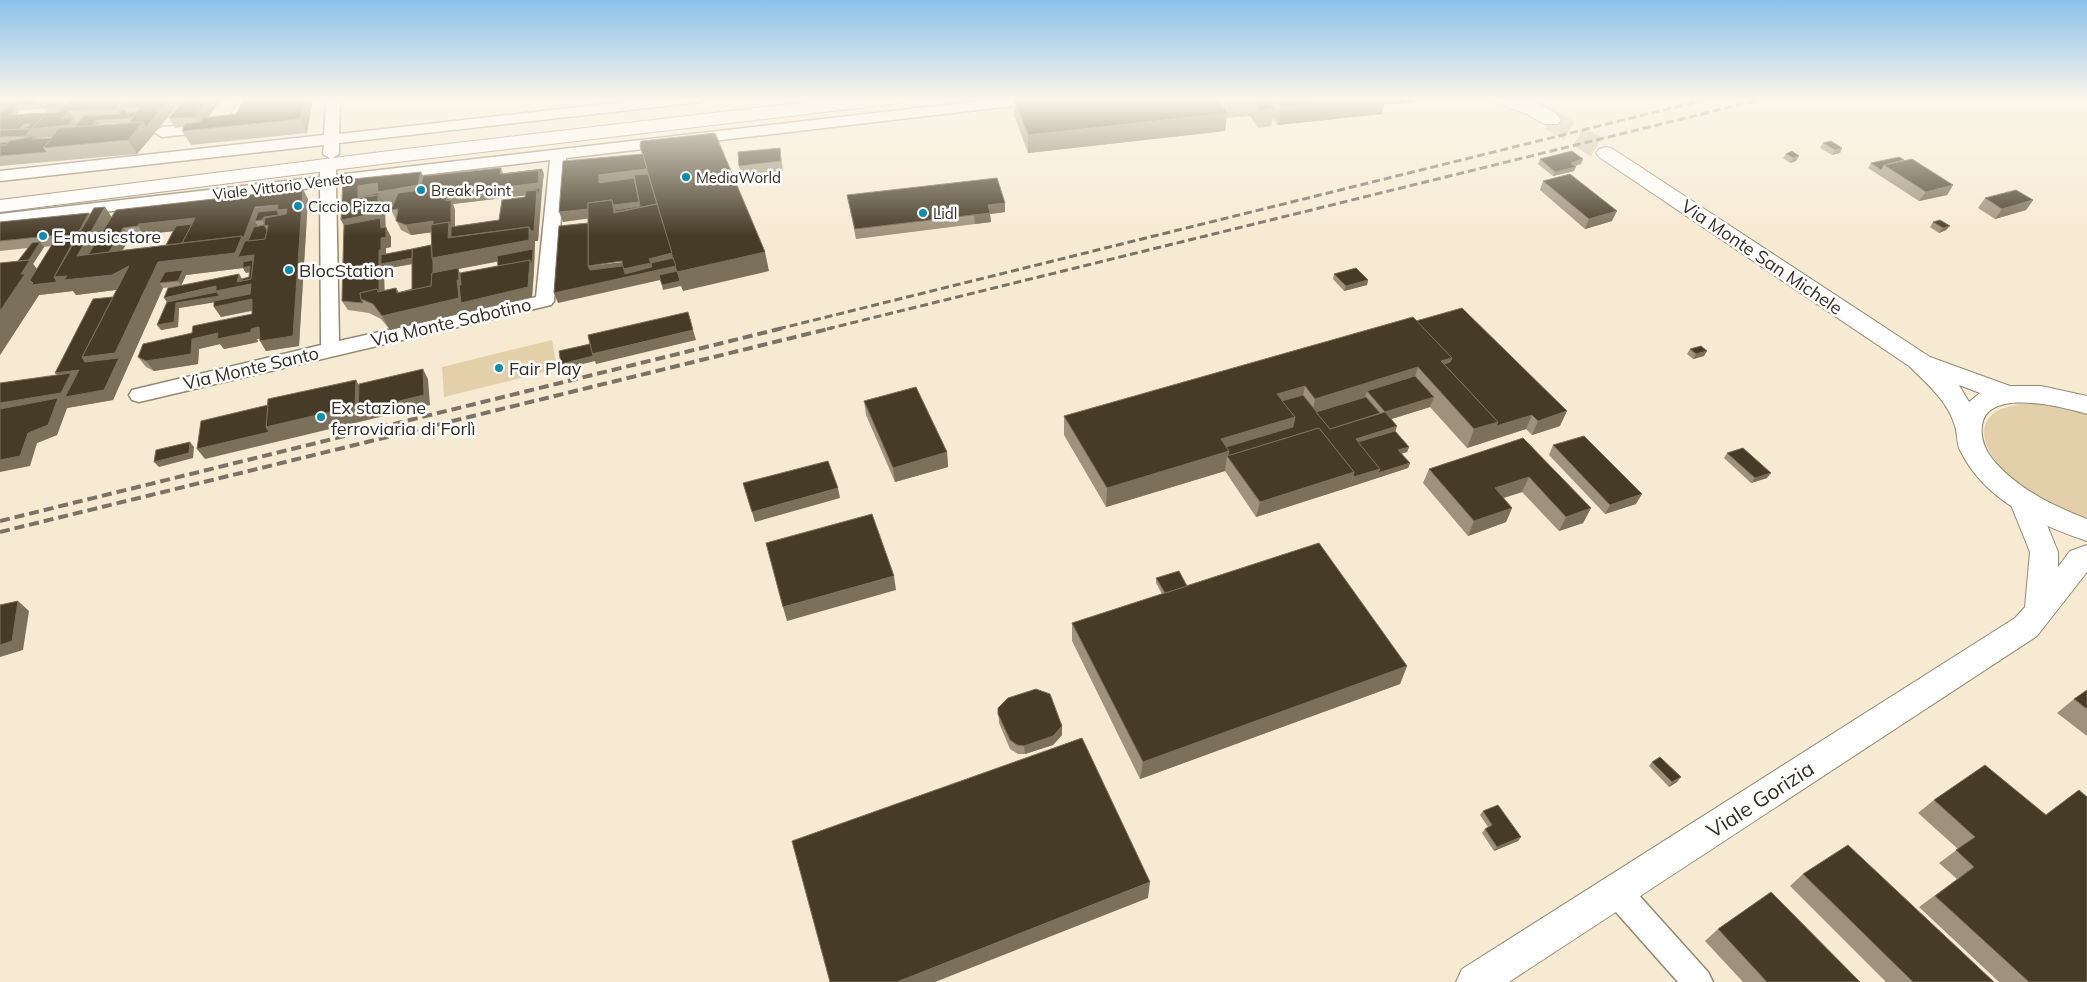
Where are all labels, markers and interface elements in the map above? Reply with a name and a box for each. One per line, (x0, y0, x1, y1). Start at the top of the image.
street label: Viale Vittorio Veneto (212, 168, 354, 204)
place label: MediaWorld (696, 168, 781, 187)
marker: MediaWorld (680, 171, 692, 183)
place label: Break Point (431, 181, 511, 200)
marker: Break Point (415, 184, 427, 196)
street label: Via Monte San Michele (1677, 194, 1847, 320)
place label: Ciccio Pizza (308, 197, 390, 216)
marker: Ciccio Pizza (292, 200, 304, 212)
place label: Lidl (933, 204, 957, 223)
marker: Lidl (917, 207, 929, 219)
place label: E-musicstore (53, 225, 161, 248)
marker: E-musicstore (37, 230, 49, 242)
place label: BlocStation (299, 259, 394, 282)
marker: BlocStation (283, 264, 295, 276)
street label: Via Monte Sabotino (369, 292, 533, 352)
street label: Via Monte Santo (181, 341, 321, 395)
place label: Fair Play (509, 357, 582, 380)
marker: Fair Play (493, 362, 505, 374)
place label: Ex stazione ferroviaria di Forlì (331, 396, 476, 440)
marker: Ex stazione ferroviaria di Forlì (315, 411, 327, 423)
street label: Viale Gorizia (1701, 755, 1819, 843)

